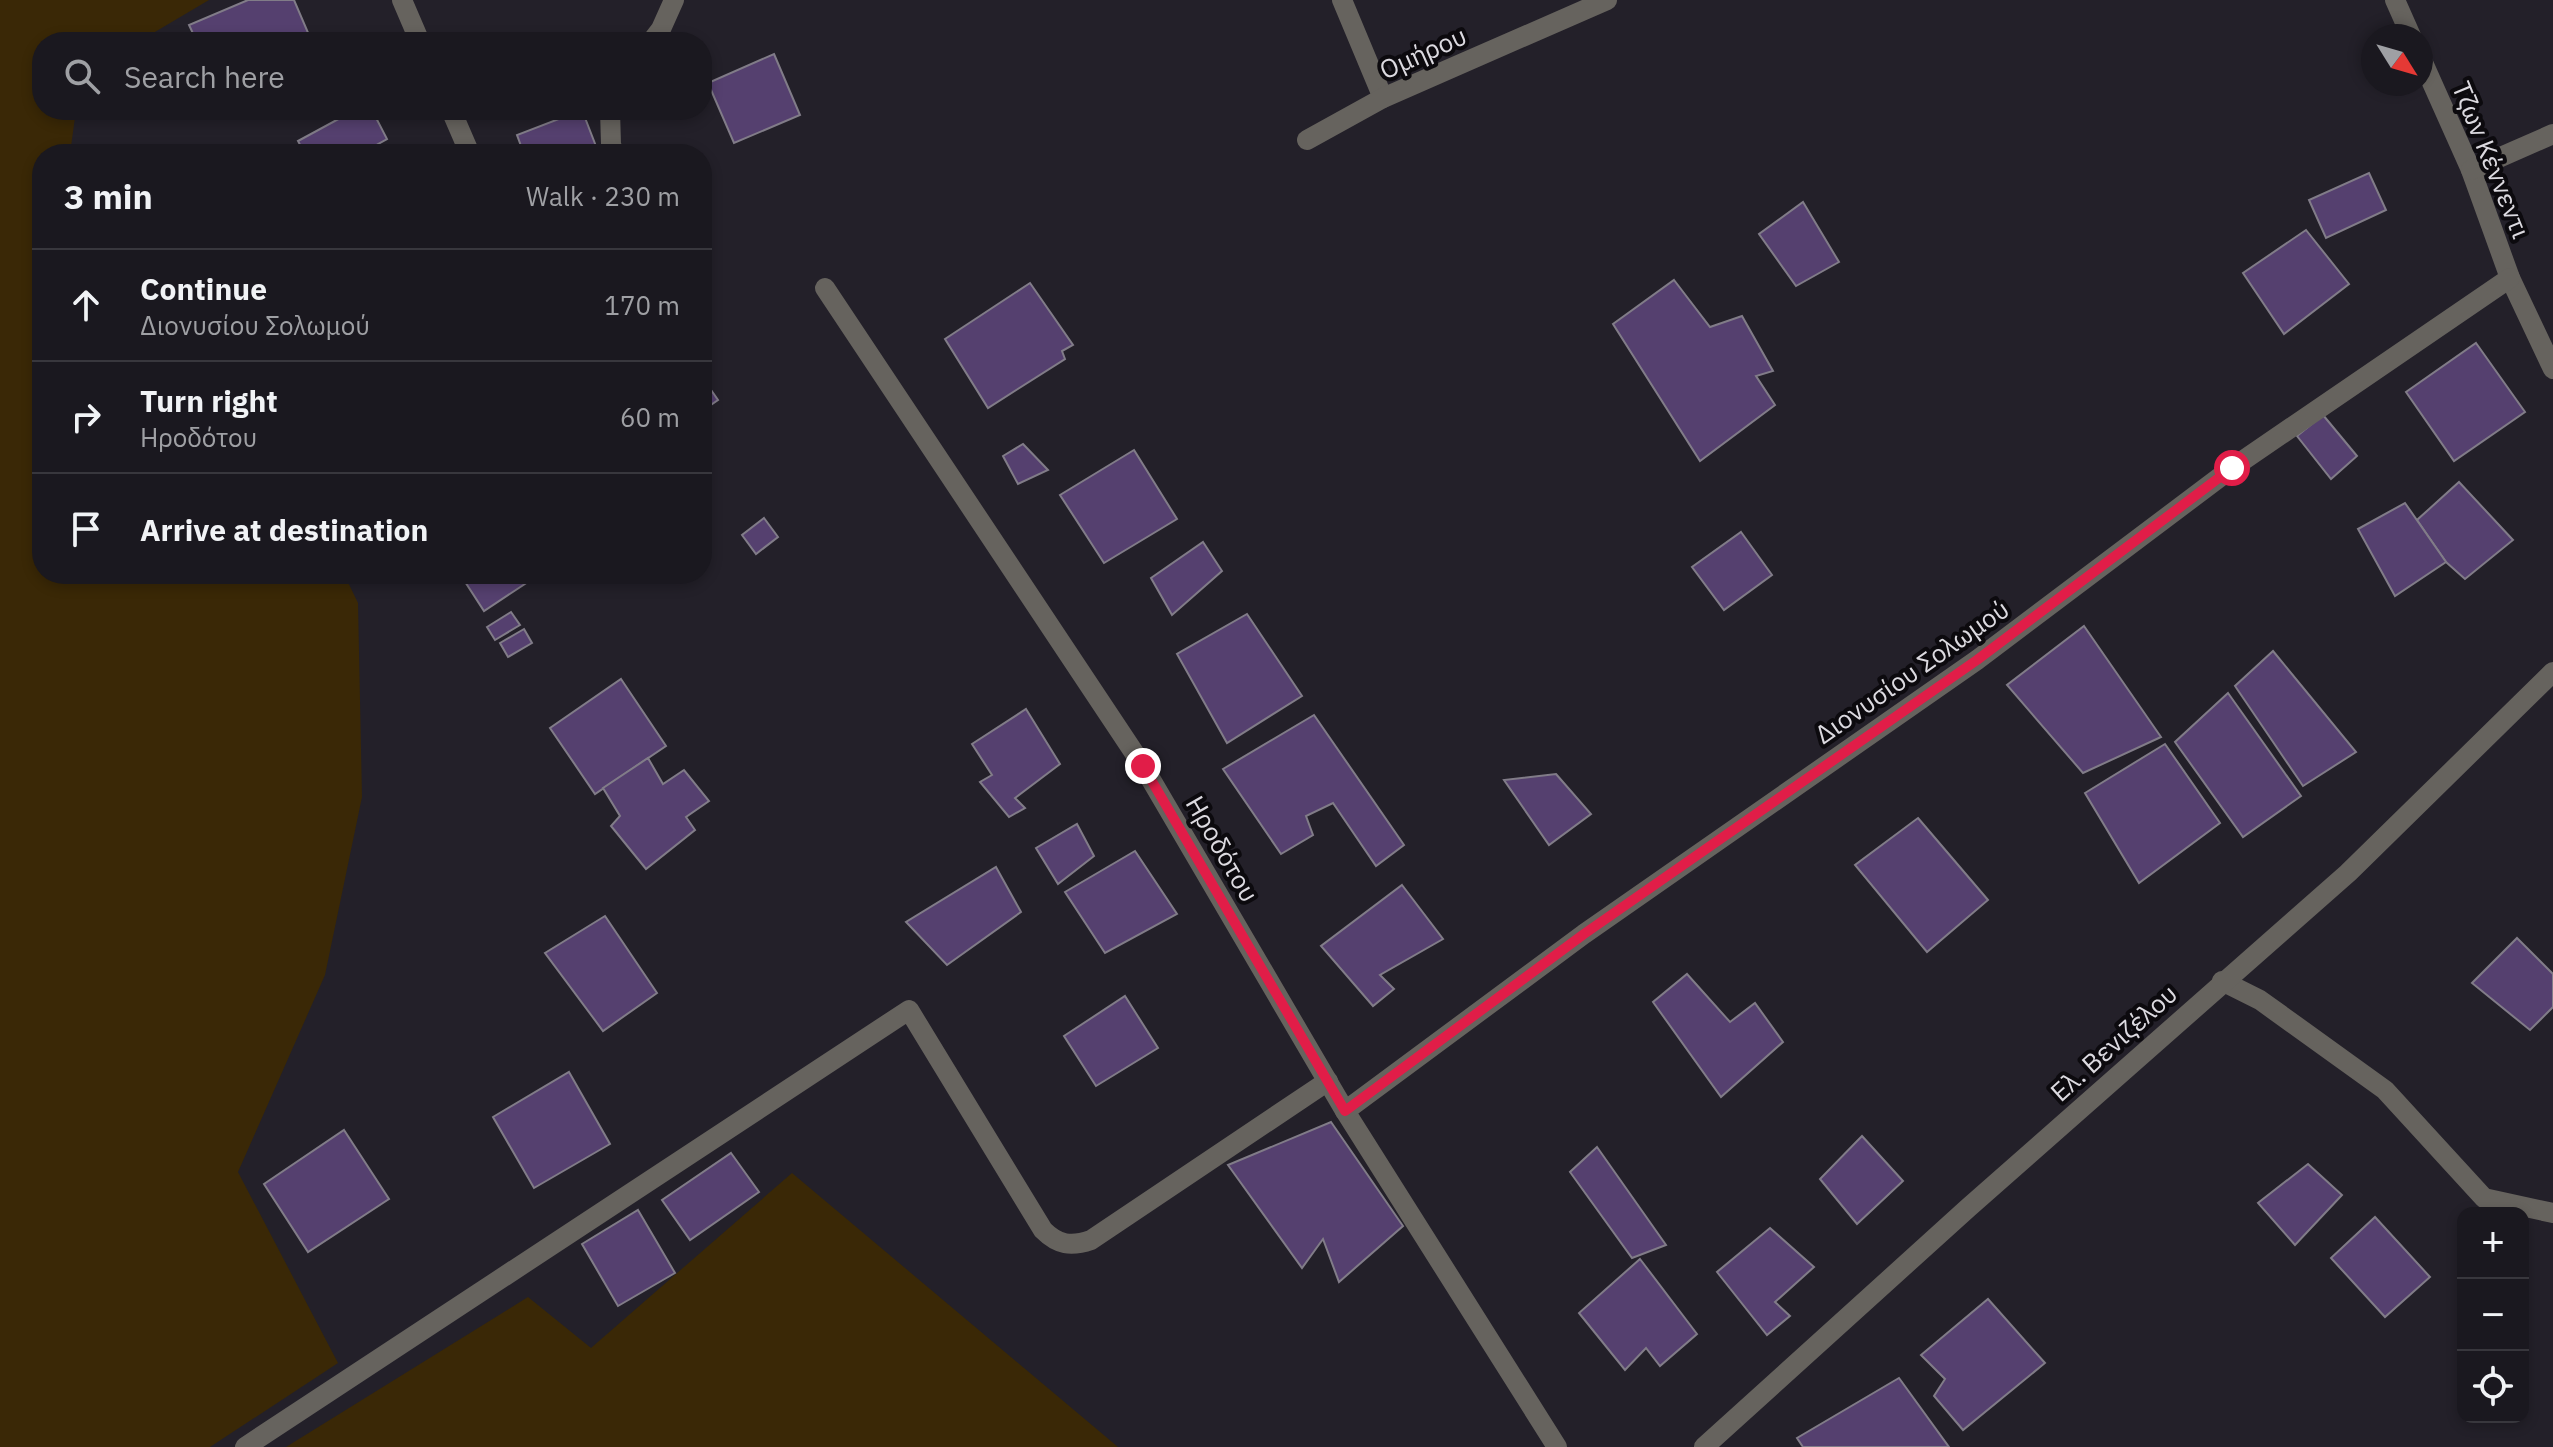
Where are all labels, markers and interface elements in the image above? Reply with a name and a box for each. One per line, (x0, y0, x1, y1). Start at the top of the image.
street label: Ομήρου (1374, 18, 1472, 86)
north arrow (2361, 24, 2433, 96)
search box (32, 32, 712, 120)
icon: search (60, 54, 104, 98)
text: Search here (124, 57, 285, 96)
street label: Τζων Κέννεντι (2445, 76, 2539, 243)
text: 3 min (64, 174, 153, 218)
text: Walk · 230 m (526, 179, 680, 213)
text: Continue (140, 269, 267, 308)
icon: ahead (64, 283, 108, 327)
text: 170 m (604, 288, 680, 322)
text: Διονυσίου Σολωμού (140, 308, 370, 342)
text: Turn right (140, 381, 278, 420)
icon: right (64, 395, 108, 439)
text: 60 m (620, 400, 680, 434)
text: Ηροδότου (140, 420, 257, 454)
route start (2214, 450, 2250, 486)
icon: arrive (64, 507, 108, 551)
text: Arrive at destination (140, 510, 428, 549)
street label: Διονυσίου Σολωμού (1807, 591, 2015, 751)
route end (1125, 748, 1161, 784)
street label: Ηροδότου (1179, 789, 1267, 908)
street label: Ελ. Βενιζέλου (2043, 976, 2184, 1108)
map controls (2457, 1207, 2529, 1423)
button: + (2457, 1207, 2529, 1279)
button: − (2457, 1279, 2529, 1351)
button: locate (2457, 1351, 2529, 1423)

